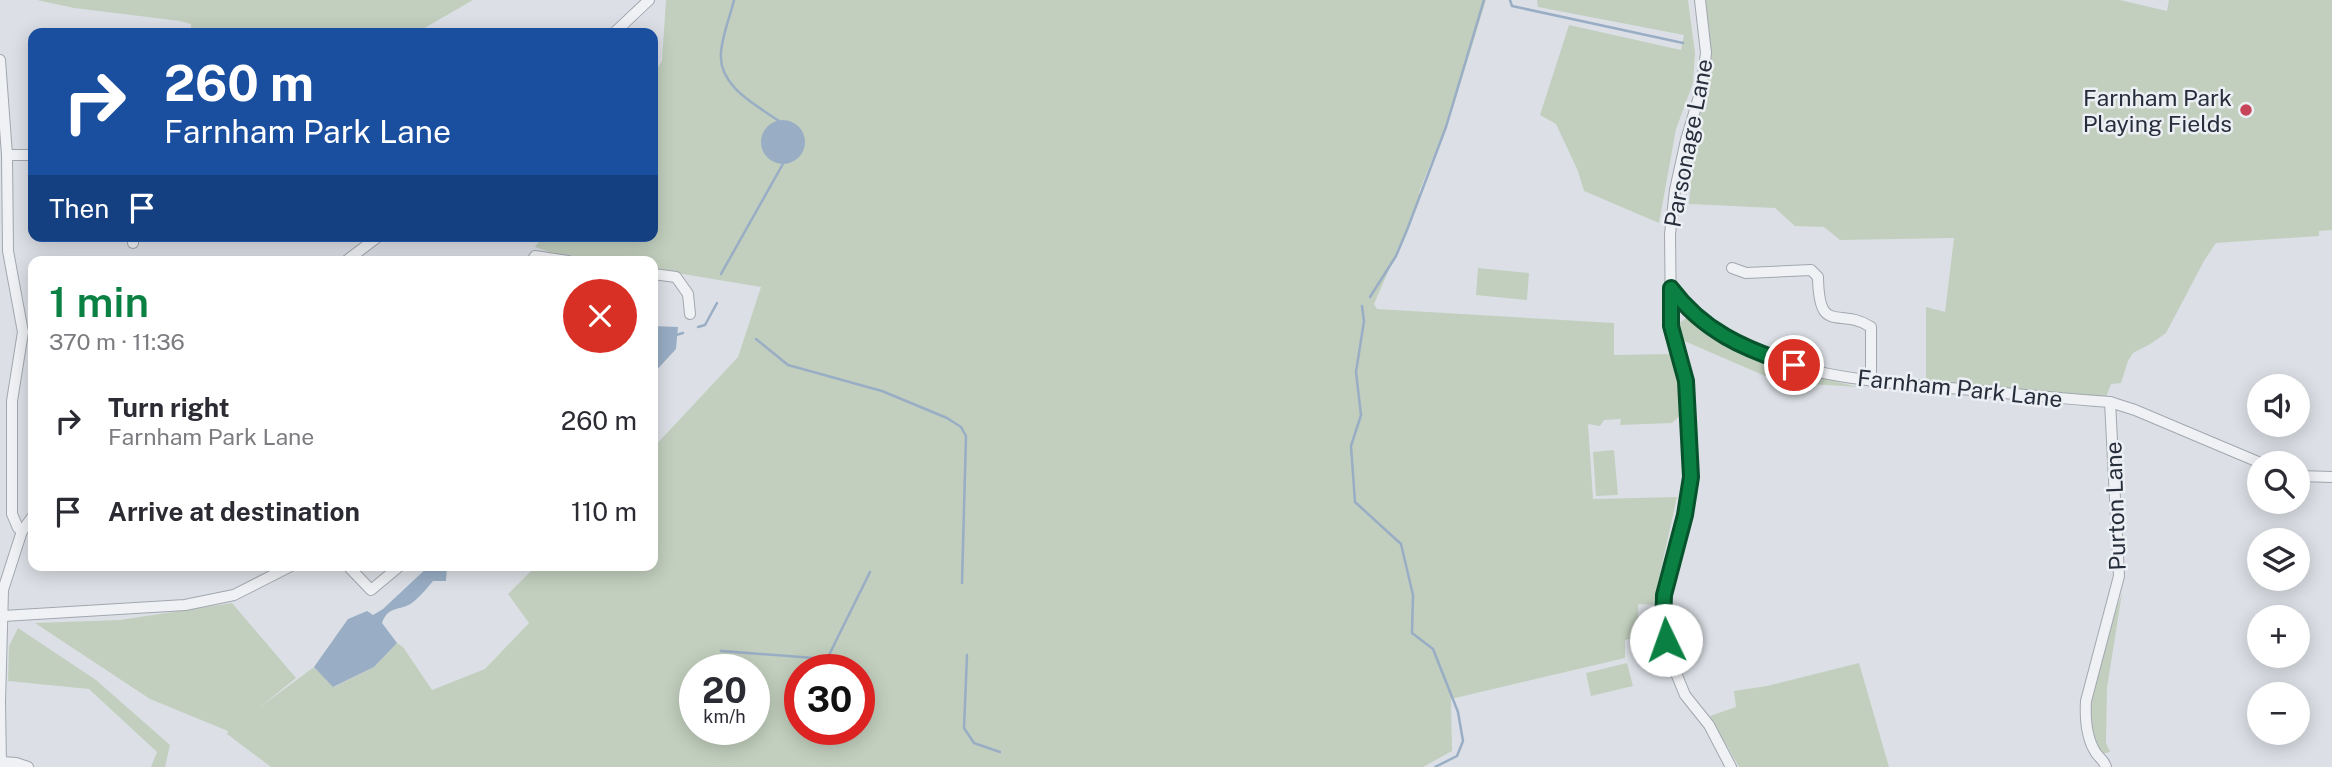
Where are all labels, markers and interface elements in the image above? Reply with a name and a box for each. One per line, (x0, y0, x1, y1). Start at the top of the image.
text: 260 m (164, 54, 314, 112)
icon: right (49, 56, 140, 147)
street label: Parsonage Lane (1658, 57, 1718, 229)
place label: Farnham Park Playing Fields (2083, 84, 2232, 137)
marker: Farnham Park Playing Fields (2238, 102, 2254, 118)
text: Farnham Park Lane (164, 113, 451, 150)
icon: arrive (123, 189, 161, 227)
text: Then (49, 193, 109, 224)
text: 1 min (49, 277, 149, 326)
button: close (563, 279, 637, 353)
text: 370 m · 11:36 (49, 328, 185, 355)
pin (1764, 335, 1824, 395)
icon: arrive (1775, 346, 1813, 384)
street label: Farnham Park Lane (1856, 364, 2064, 412)
map controls (2247, 374, 2310, 745)
button: sound (2247, 374, 2310, 437)
text: Turn right (108, 392, 230, 423)
icon: right (49, 402, 87, 440)
text: 260 m (561, 405, 637, 436)
text: Farnham Park Lane (108, 423, 314, 450)
street label: Purton Lane (2099, 441, 2131, 571)
button: search (2247, 451, 2310, 514)
icon: arrive (49, 493, 87, 531)
text: Arrive at destination (108, 496, 360, 527)
text: 110 m (571, 496, 637, 527)
button: layers (2247, 528, 2310, 591)
position arrow (1629, 603, 1703, 677)
button: + (2247, 605, 2310, 668)
speed limit sign: 30 (784, 654, 875, 745)
text: 20 (702, 670, 747, 711)
button: − (2247, 682, 2310, 745)
text: km/h (703, 706, 746, 727)

